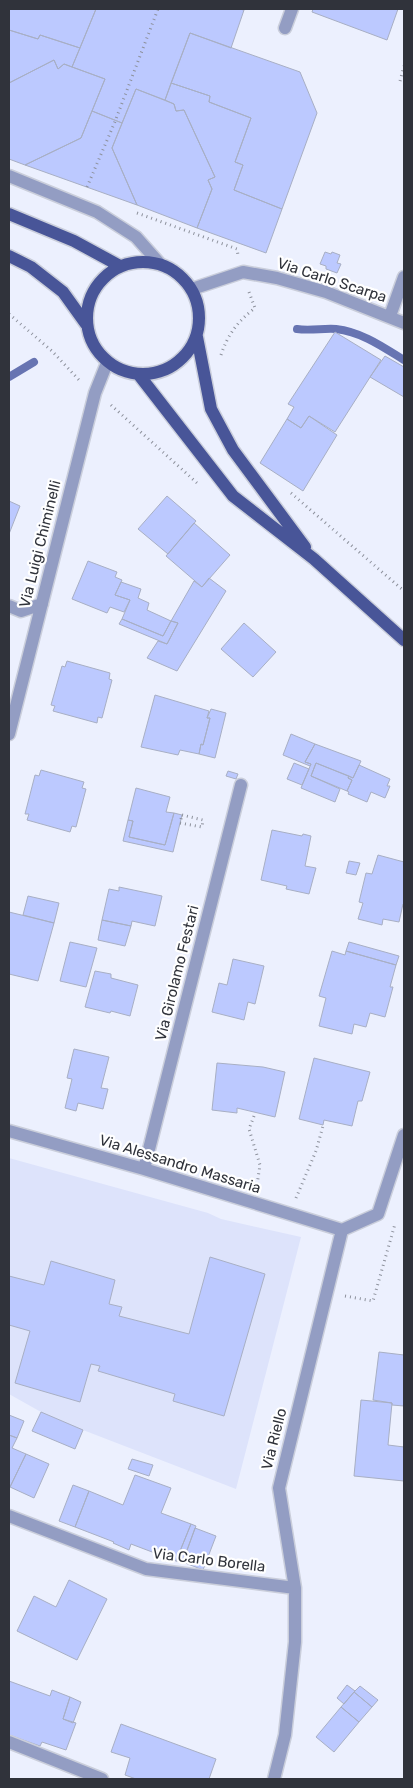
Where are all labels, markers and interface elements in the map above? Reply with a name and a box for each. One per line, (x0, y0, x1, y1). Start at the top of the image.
street label: Via Carlo Scarpa (275, 254, 389, 306)
street label: Via Luigi Chiminelli (15, 478, 65, 610)
street label: Via Girolamo Festari (151, 903, 203, 1043)
street label: Via Alessandro Massaria (97, 1131, 263, 1197)
street label: Via Riello (258, 1406, 290, 1472)
street label: Via Carlo Borella (152, 1544, 266, 1576)

